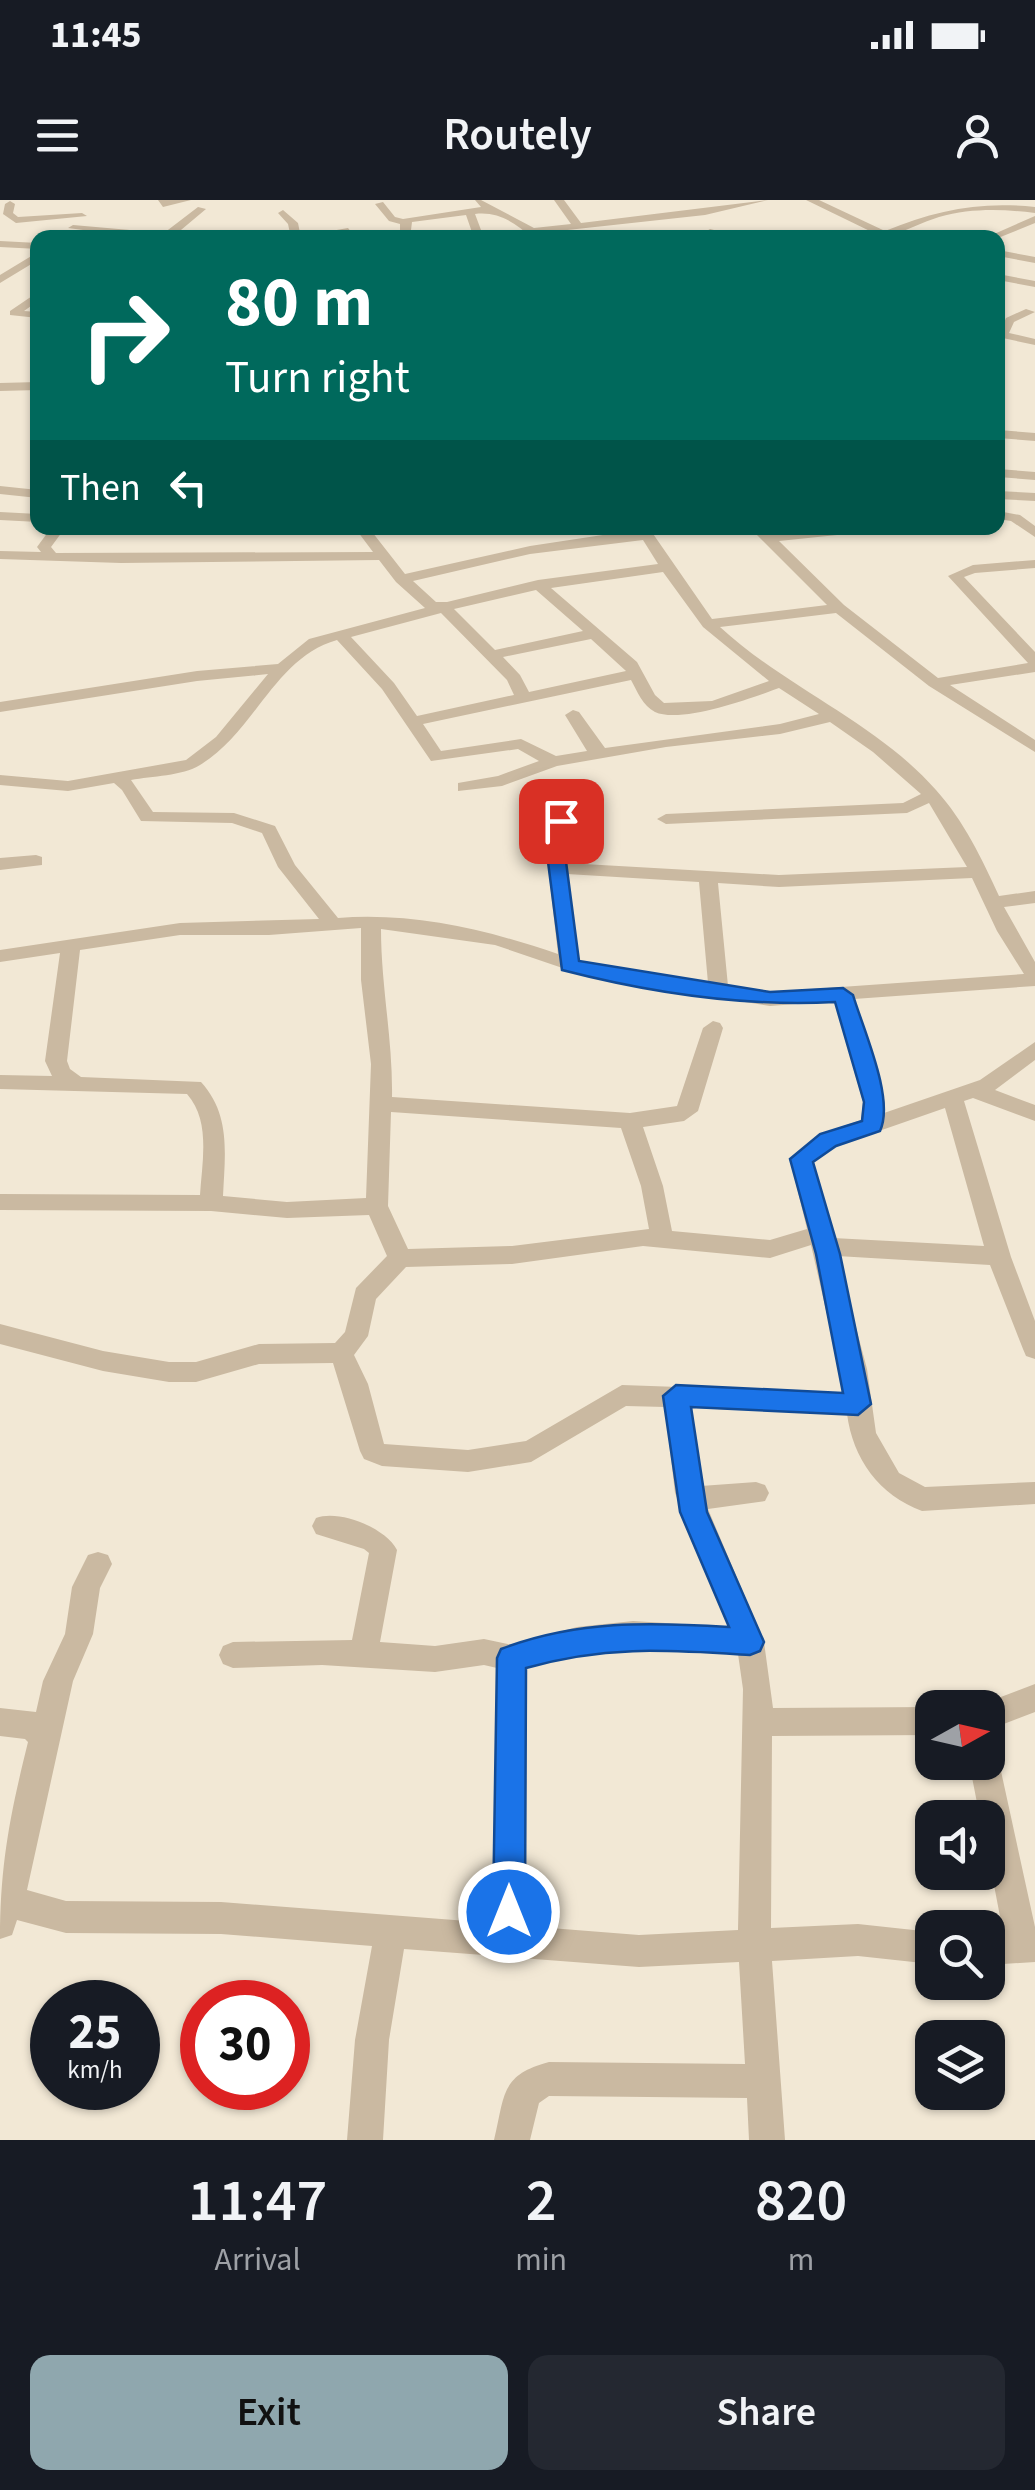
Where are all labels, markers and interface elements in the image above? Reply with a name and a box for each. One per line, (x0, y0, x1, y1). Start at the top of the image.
text: 11:45 (50, 8, 142, 62)
text: Routely (443, 103, 592, 167)
icon: menu (30, 108, 85, 163)
icon: person (950, 108, 1005, 163)
text: 80 m (225, 253, 373, 353)
icon: right (60, 270, 190, 400)
text: Turn right (225, 346, 410, 410)
icon: left (161, 460, 216, 515)
text: Then (60, 461, 141, 515)
pin (519, 779, 604, 864)
icon: arrive (534, 794, 589, 849)
north arrow (915, 1690, 1005, 1780)
map controls (915, 1690, 1005, 2110)
button: sound (915, 1800, 1005, 1890)
position arrow (457, 1860, 561, 1964)
button: search (915, 1910, 1005, 2000)
speed limit sign: 30 (180, 1980, 310, 2110)
text: 25 (69, 1997, 121, 2068)
button: layers (915, 2020, 1005, 2110)
text: km/h (67, 2052, 123, 2088)
text: 11:47 (188, 2159, 327, 2244)
text: 2 (526, 2159, 557, 2244)
text: 820 (755, 2159, 847, 2244)
text: Arrival (215, 2237, 301, 2283)
text: min (515, 2237, 567, 2283)
text: m (788, 2237, 814, 2283)
button: Exit (30, 2355, 508, 2470)
button: Share (528, 2355, 1005, 2470)

